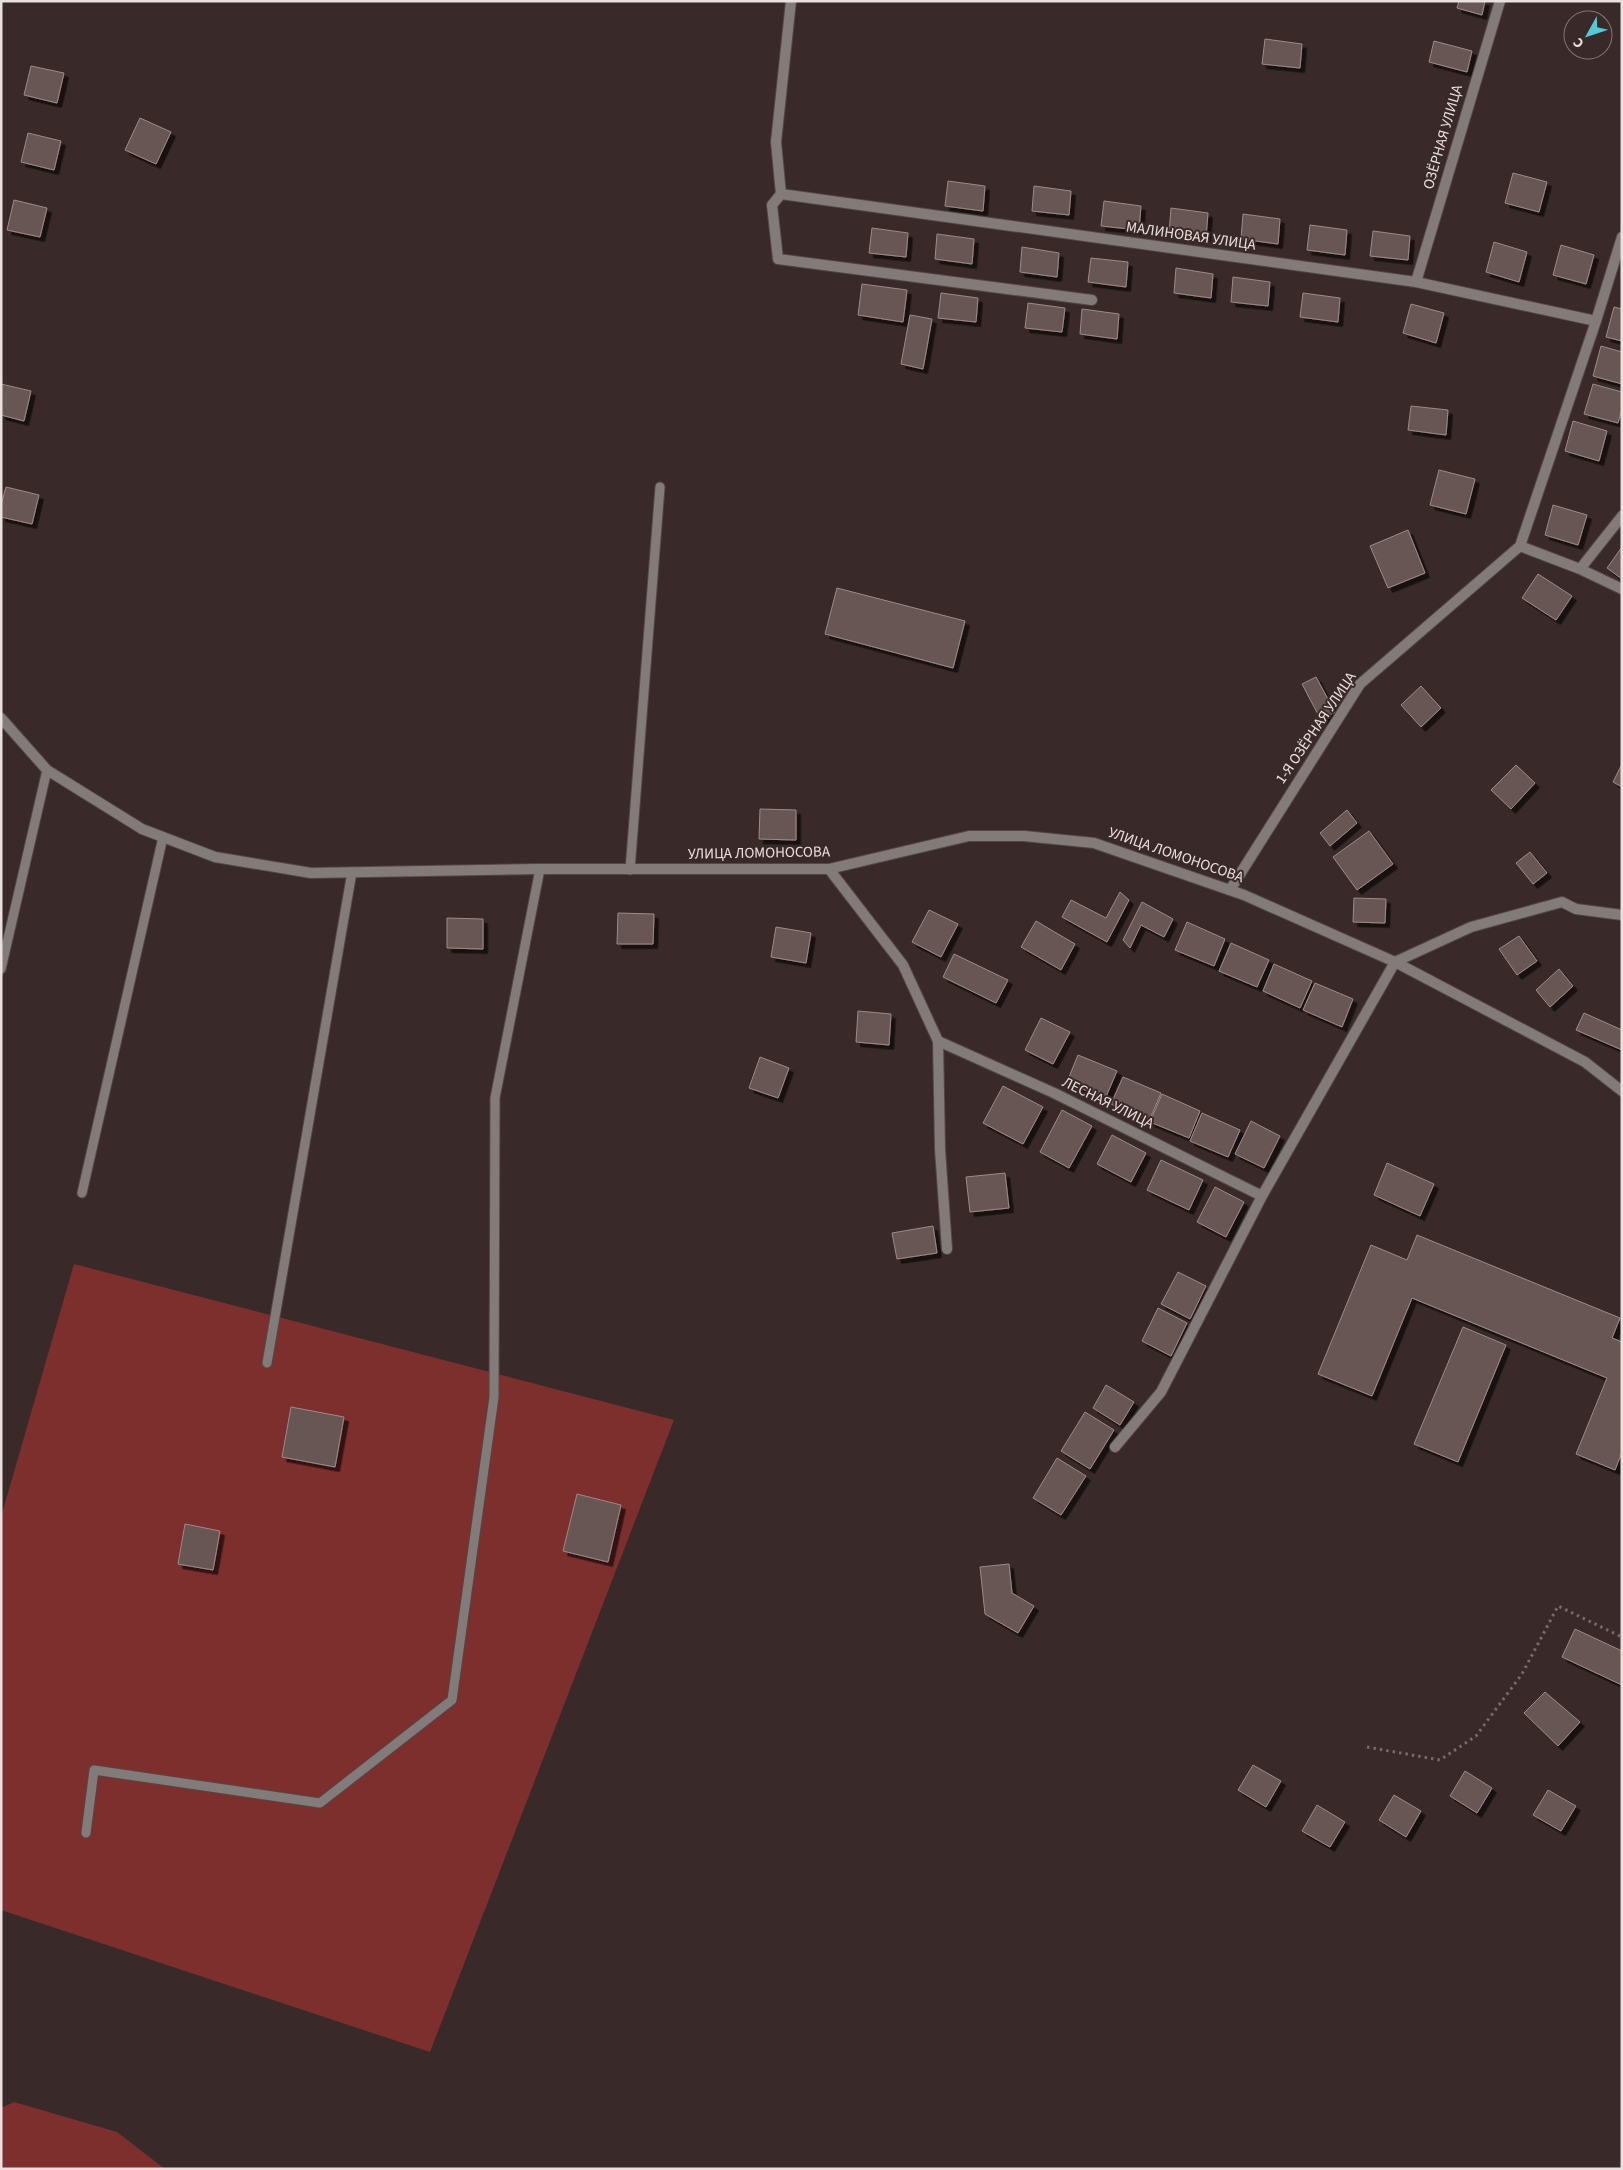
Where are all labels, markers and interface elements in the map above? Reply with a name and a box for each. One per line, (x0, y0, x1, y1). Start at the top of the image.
north arrow (1563, 10, 1613, 60)
text: С (1569, 33, 1589, 52)
street label: ОЗЁРНАЯ УЛИЦА (1418, 82, 1468, 192)
street label: МАЛИНОВАЯ УЛИЦА (1125, 216, 1258, 256)
street label: 1-Я ОЗЁРНАЯ УЛИЦА (1271, 667, 1362, 788)
street label: УЛИЦА ЛОМОНОСОВА (1105, 822, 1247, 888)
street label: УЛИЦА ЛОМОНОСОВА (688, 841, 831, 865)
street label: ЛЕСНАЯ УЛИЦА (1059, 1072, 1158, 1135)

